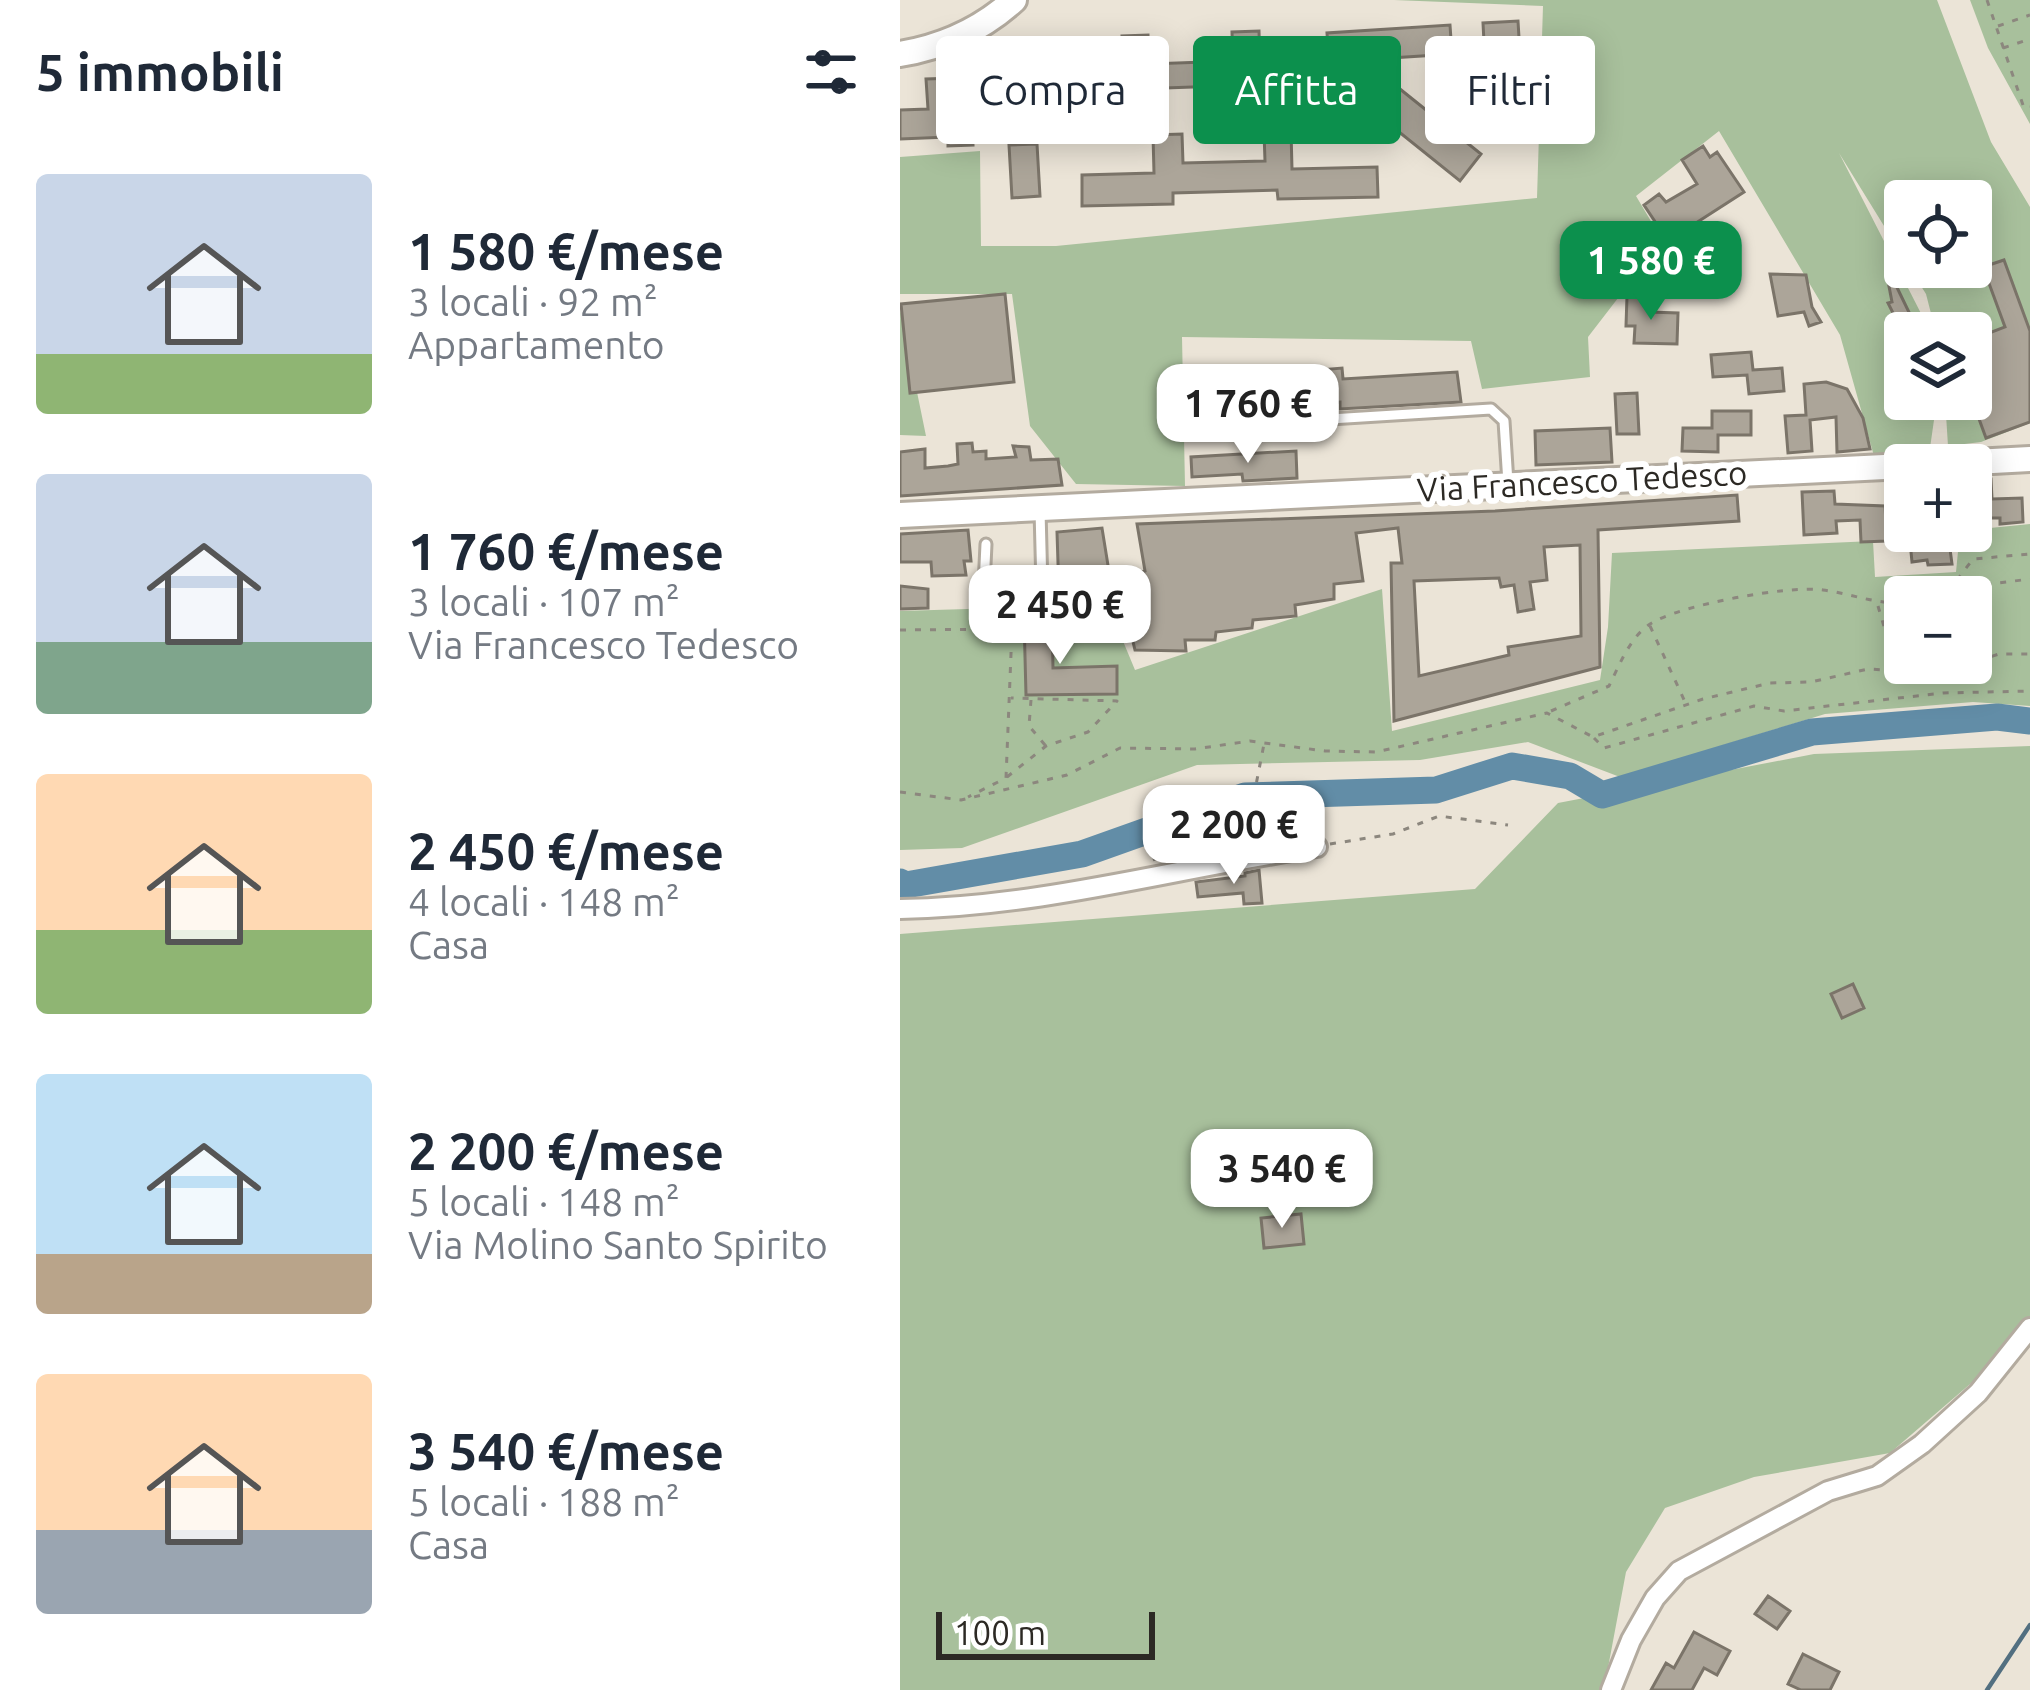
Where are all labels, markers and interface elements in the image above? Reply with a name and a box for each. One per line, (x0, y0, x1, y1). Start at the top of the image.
chip: Compra (936, 36, 1169, 144)
chip: Affitta (1193, 36, 1401, 144)
chip: Filtri (1425, 36, 1595, 144)
icon: filters (798, 39, 864, 105)
text: 5 immobili (36, 43, 284, 101)
map controls (1884, 180, 1992, 684)
button: locate (1884, 180, 1992, 288)
pin: 1 580 € (1540, 221, 1762, 323)
icon: home (132, 222, 276, 366)
text: 1 580 €/mese (408, 222, 724, 280)
text: 1 580 € (1587, 238, 1715, 281)
text: 3 locali · 92 m² (408, 280, 658, 323)
button: layers (1884, 312, 1992, 420)
text: Appartamento (408, 323, 665, 366)
pin: 1 760 € (1137, 364, 1359, 466)
text: 1 760 € (1184, 381, 1312, 424)
button: + (1884, 444, 1992, 552)
street label: Via Francesco Tedesco (1416, 453, 1748, 508)
icon: home (132, 522, 276, 666)
text: 1 760 €/mese (408, 522, 724, 580)
pin: 2 450 € (949, 565, 1171, 667)
button: − (1884, 576, 1992, 684)
text: 3 locali · 107 m² (408, 580, 680, 623)
text: 2 450 € (996, 582, 1124, 625)
text: Via Francesco Tedesco (408, 623, 799, 666)
pin: 2 200 € (1123, 785, 1345, 887)
text: 2 200 € (1170, 802, 1298, 845)
icon: home (132, 822, 276, 966)
text: 2 450 €/mese (408, 822, 724, 880)
text: 4 locali · 148 m² (408, 880, 680, 923)
text: Casa (408, 923, 489, 966)
icon: home (132, 1122, 276, 1266)
text: 2 200 €/mese (408, 1122, 724, 1180)
pin: 3 540 € (1171, 1129, 1393, 1231)
text: 3 540 € (1218, 1146, 1346, 1189)
text: 5 locali · 148 m² (408, 1180, 680, 1223)
text: Via Molino Santo Spirito (408, 1223, 828, 1266)
icon: home (132, 1422, 276, 1566)
text: 3 540 €/mese (408, 1422, 724, 1480)
text: 5 locali · 188 m² (408, 1480, 680, 1523)
text: Casa (408, 1523, 489, 1566)
scale bar (936, 1606, 1155, 1659)
text: 100 m (954, 1614, 1046, 1651)

